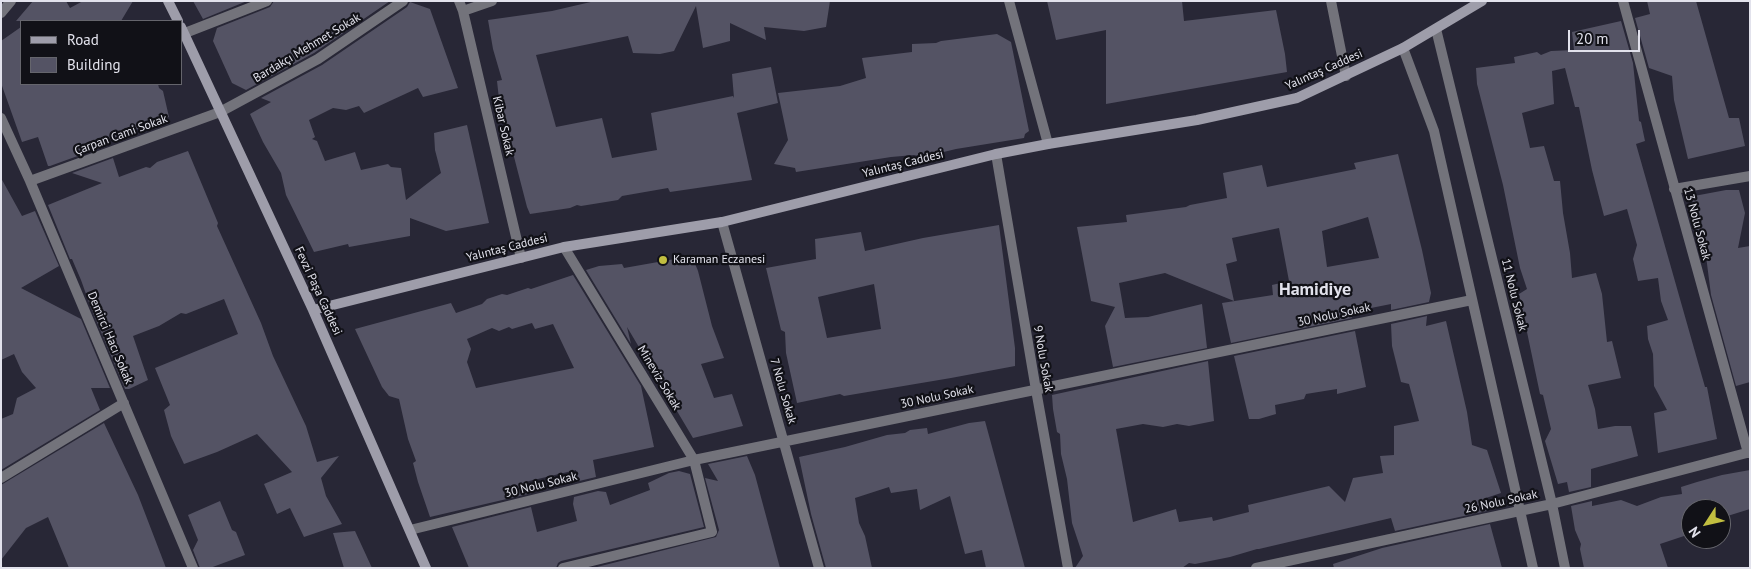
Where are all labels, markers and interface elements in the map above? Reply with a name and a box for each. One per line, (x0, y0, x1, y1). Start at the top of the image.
street label: Bardakçı Mehmet Sokak (251, 10, 363, 86)
legend (20, 20, 182, 85)
scale bar (1571, 20, 1644, 52)
text: 20 m (1576, 29, 1609, 48)
text: Road (67, 30, 99, 49)
street label: Yalıntaş Caddesi (1283, 46, 1365, 94)
text: Building (67, 55, 121, 74)
street label: Kibar Sokak (489, 95, 517, 157)
street label: Çarpan Cami Sokak (73, 111, 169, 159)
street label: Yalıntaş Caddesi (861, 147, 945, 181)
street label: 13 Nolu Sokak (1680, 186, 1714, 262)
street label: Yalıntaş Caddesi (465, 231, 549, 265)
street label: Fevzi Paşa Caddesi (291, 245, 345, 337)
place label: Karaman Eczanesi (673, 253, 765, 267)
marker: Karaman Eczanesi (657, 254, 669, 266)
street label: 11 Nolu Sokak (1498, 257, 1530, 333)
district label: Hamidiye (1279, 279, 1351, 301)
street label: Demirci Hacı Sokak (84, 290, 136, 386)
street label: 30 Nolu Sokak (1296, 300, 1372, 330)
street label: 9 Nolu Sokak (1030, 324, 1056, 394)
street label: Mineviz Sokak (634, 343, 684, 413)
street label: 7 Nolu Sokak (767, 356, 799, 426)
street label: 30 Nolu Sokak (899, 382, 975, 412)
street label: 30 Nolu Sokak (503, 469, 579, 501)
street label: 26 Nolu Sokak (1463, 487, 1539, 517)
north arrow (1681, 499, 1731, 549)
text: N (1685, 523, 1705, 541)

